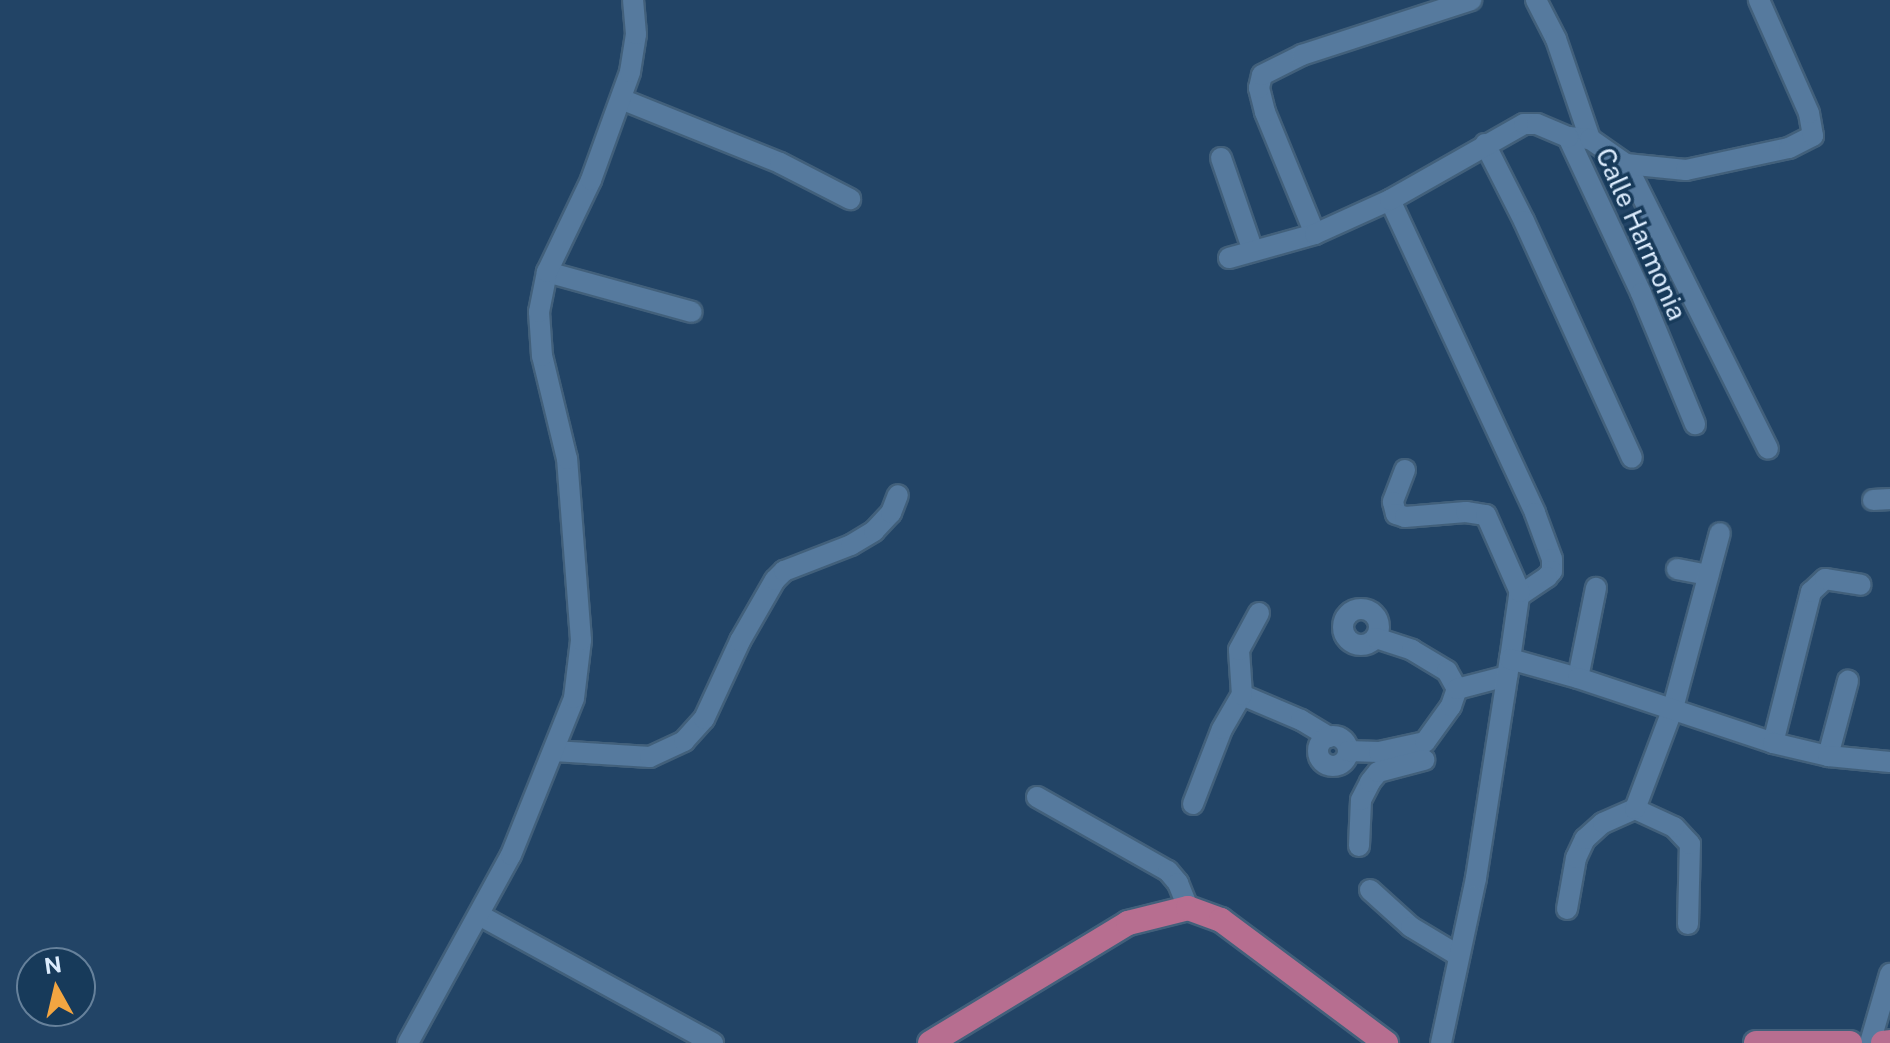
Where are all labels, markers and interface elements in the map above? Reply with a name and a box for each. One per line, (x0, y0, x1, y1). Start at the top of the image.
street label: Calle Harmonia (1589, 143, 1693, 325)
north arrow (16, 947, 96, 1027)
text: N (43, 951, 63, 979)

